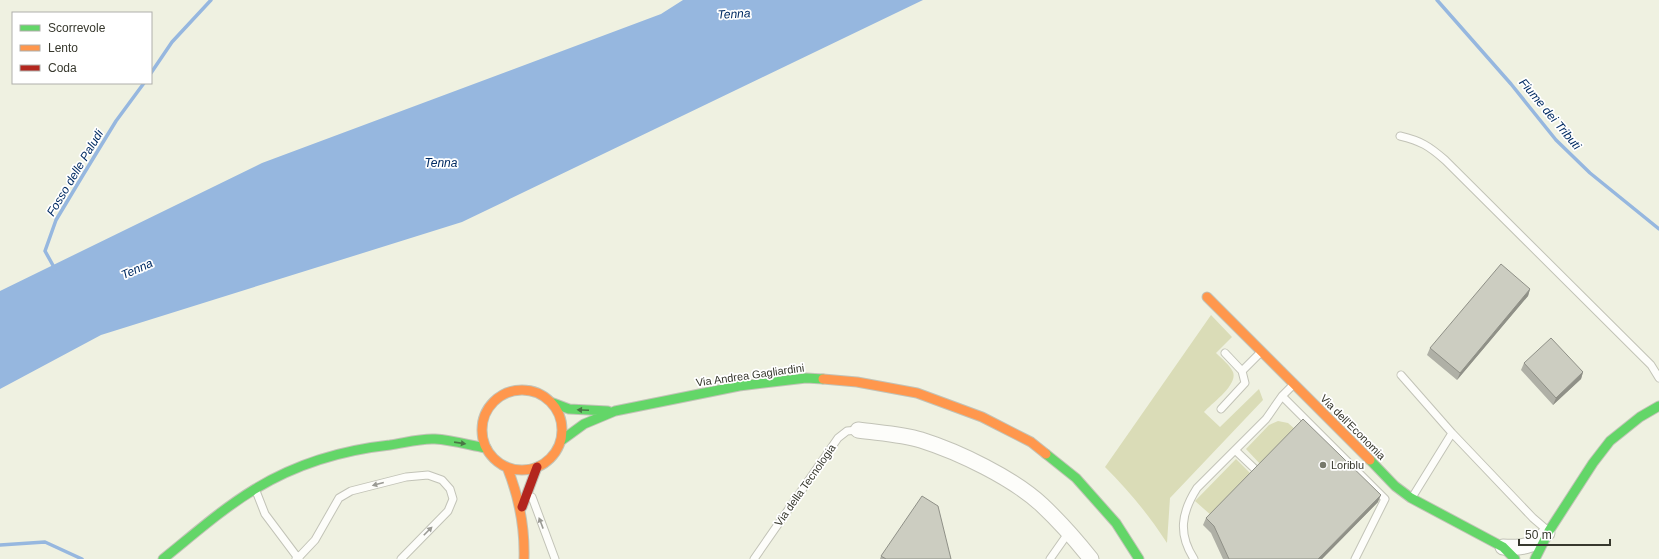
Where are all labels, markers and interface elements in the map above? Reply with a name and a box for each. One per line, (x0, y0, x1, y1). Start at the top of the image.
water label: Tenna (717, 6, 751, 22)
legend (12, 12, 152, 84)
text: Scorrevole (48, 21, 106, 35)
text: Lento (48, 41, 78, 55)
text: Coda (48, 61, 77, 75)
water label: Fiume dei Tributi (1516, 76, 1584, 153)
water label: Fosso delle Paludi (44, 127, 106, 219)
water label: Tenna (425, 156, 458, 170)
water label: Tenna (119, 256, 155, 282)
street label: Via Andrea Gagliardini (695, 361, 805, 389)
street label: Via dell'Economia (1318, 392, 1389, 463)
one-way arrow (576, 407, 589, 413)
one-way arrow (454, 440, 467, 446)
street label: Via della Tecnologia (772, 441, 838, 528)
place label: Loriblu (1331, 459, 1364, 471)
marker: Loriblu (1318, 460, 1328, 470)
one-way arrow (372, 481, 384, 487)
one-way arrow (538, 517, 544, 529)
scale bar (1519, 521, 1610, 547)
one-way arrow (423, 526, 433, 536)
text: 50 m (1525, 528, 1552, 542)

